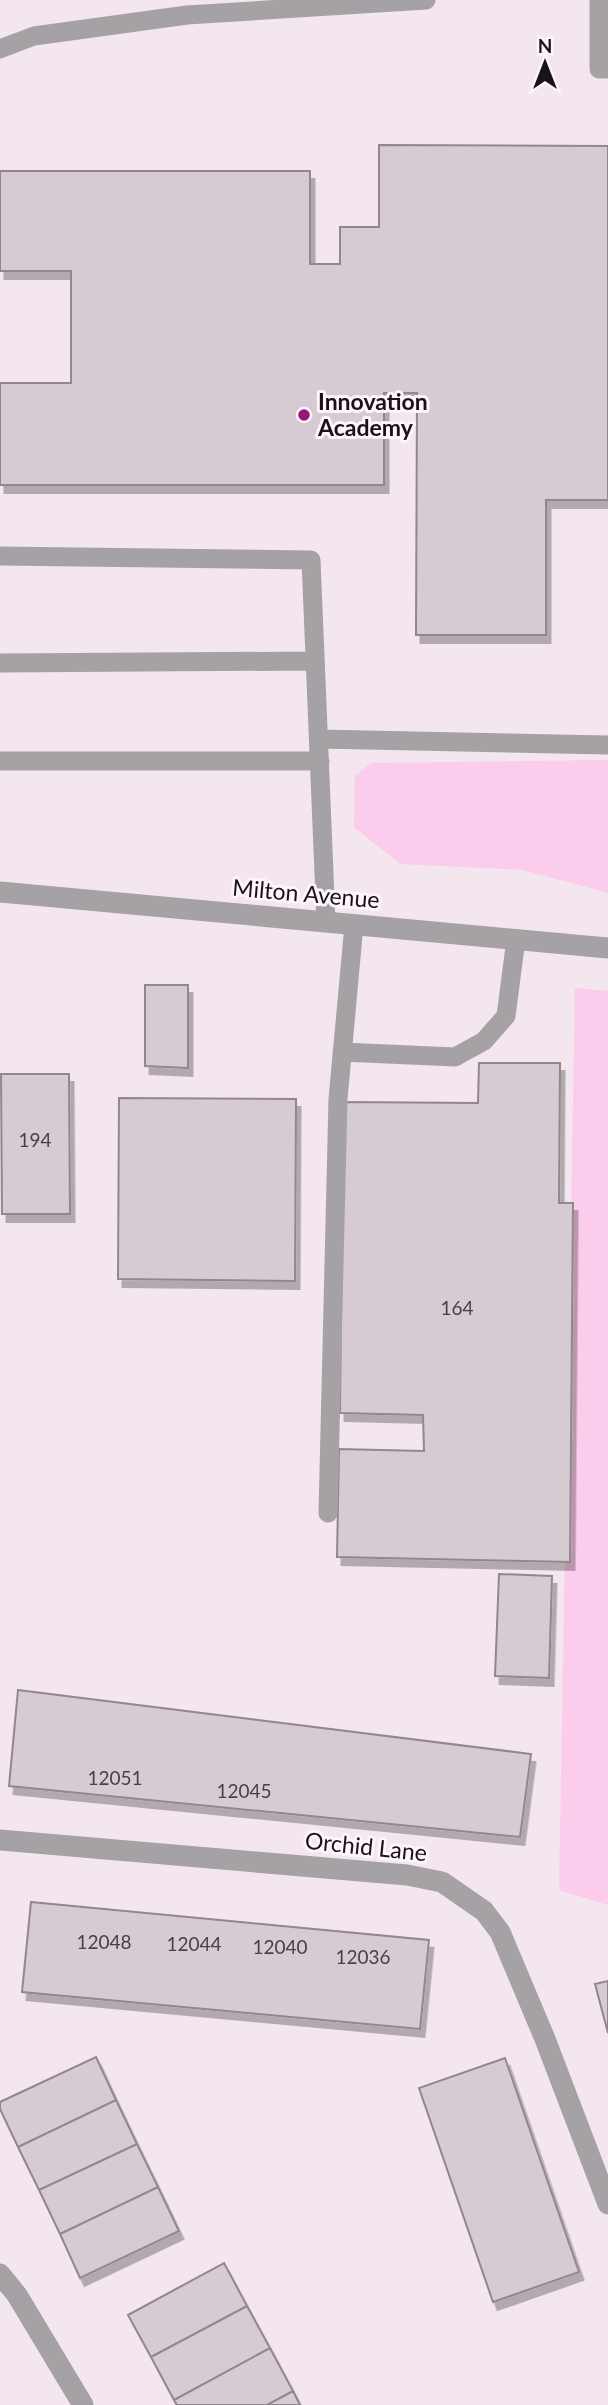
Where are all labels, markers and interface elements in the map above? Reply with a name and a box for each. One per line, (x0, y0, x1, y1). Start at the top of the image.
north arrow (510, 28, 580, 98)
text: N (538, 34, 552, 57)
place label: Innovation Academy (317, 387, 428, 441)
marker: Innovation Academy (296, 407, 312, 423)
street label: Milton Avenue (231, 873, 381, 913)
house number: 194 (18, 1128, 52, 1151)
house number: 164 (440, 1296, 474, 1319)
house number: 12051 (87, 1766, 143, 1789)
house number: 12045 (216, 1779, 272, 1802)
street label: Orchid Lane (304, 1826, 428, 1866)
house number: 12048 (76, 1930, 132, 1953)
house number: 12044 (166, 1932, 222, 1955)
house number: 12040 (252, 1935, 308, 1958)
house number: 12036 (335, 1945, 391, 1968)

